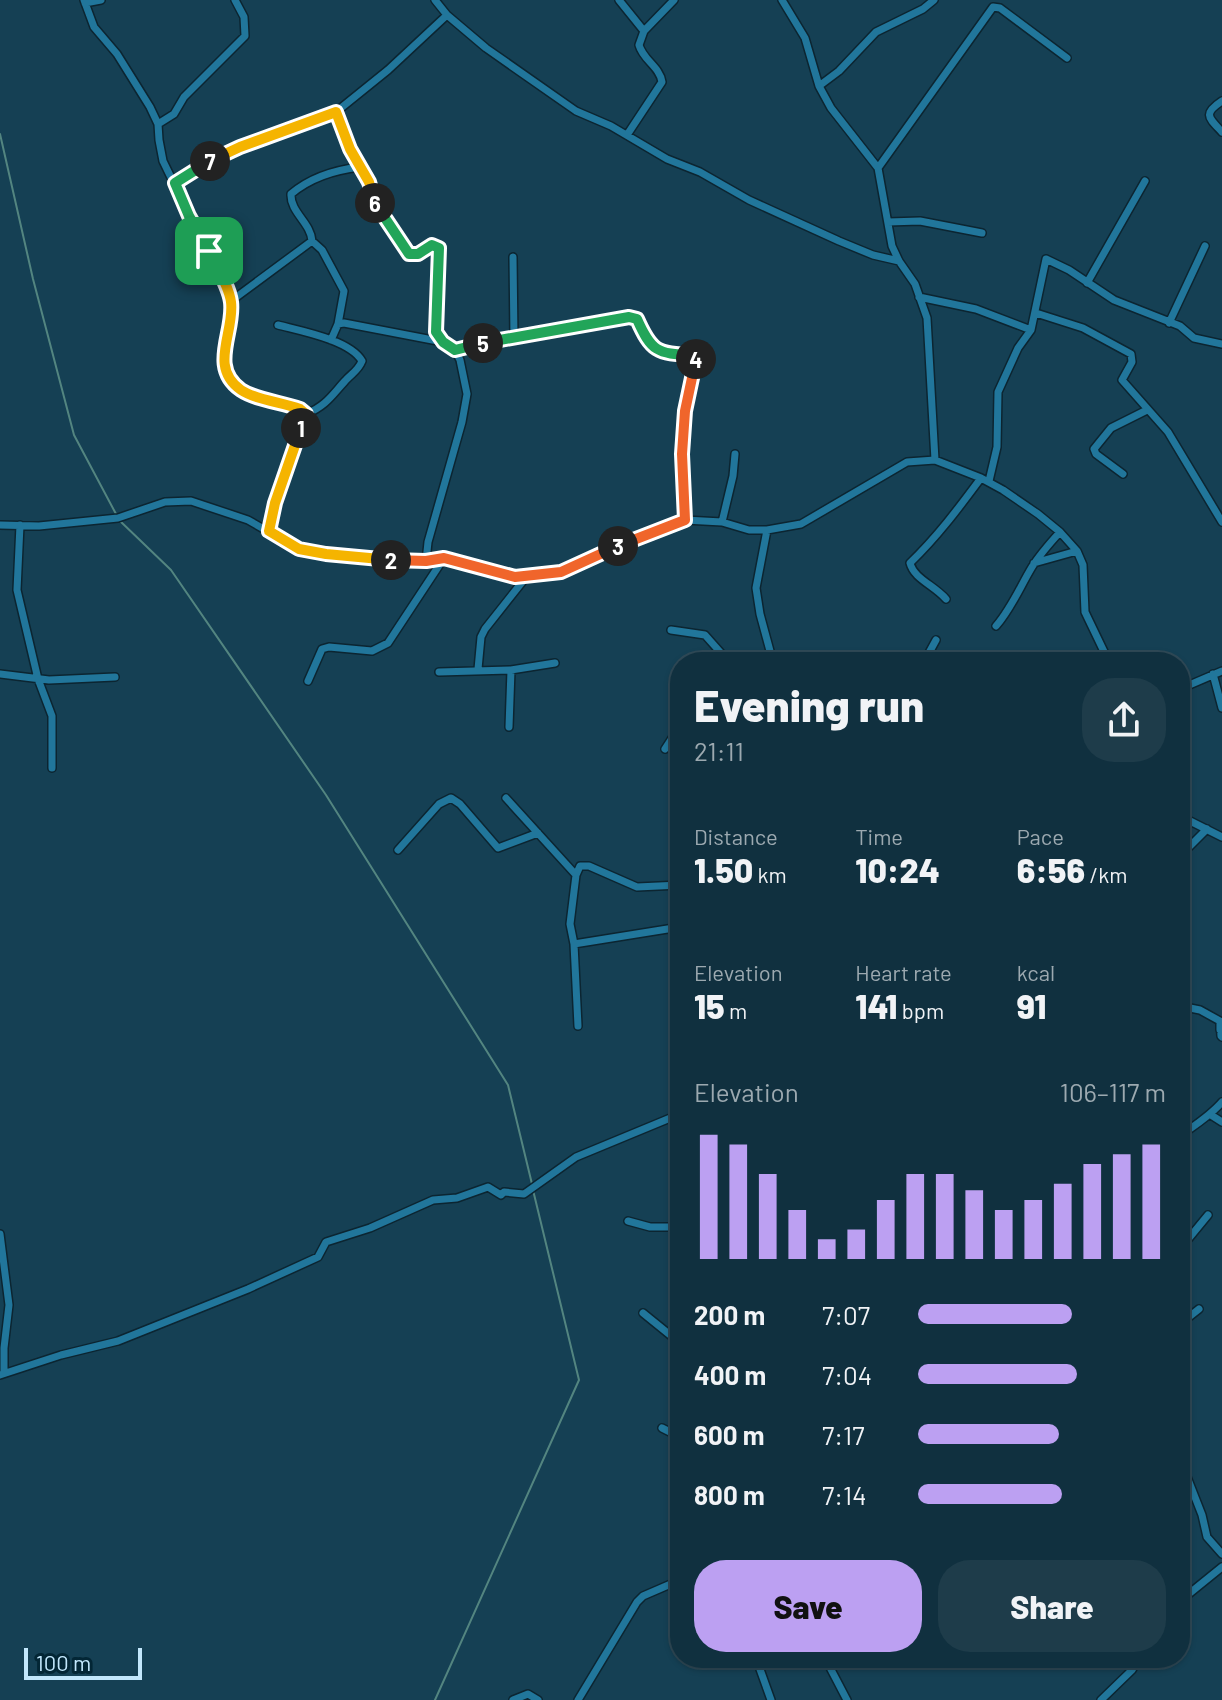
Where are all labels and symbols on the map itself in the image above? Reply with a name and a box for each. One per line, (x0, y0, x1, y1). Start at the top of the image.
pin: 7 (190, 141, 230, 181)
pin: 6 (355, 183, 395, 223)
pin (175, 217, 243, 285)
pin: 5 (463, 323, 503, 363)
pin: 4 (676, 339, 716, 379)
pin: 1 (281, 408, 321, 448)
pin: 3 (598, 526, 638, 566)
pin: 2 (371, 540, 411, 580)
scale bar (24, 1644, 142, 1680)

